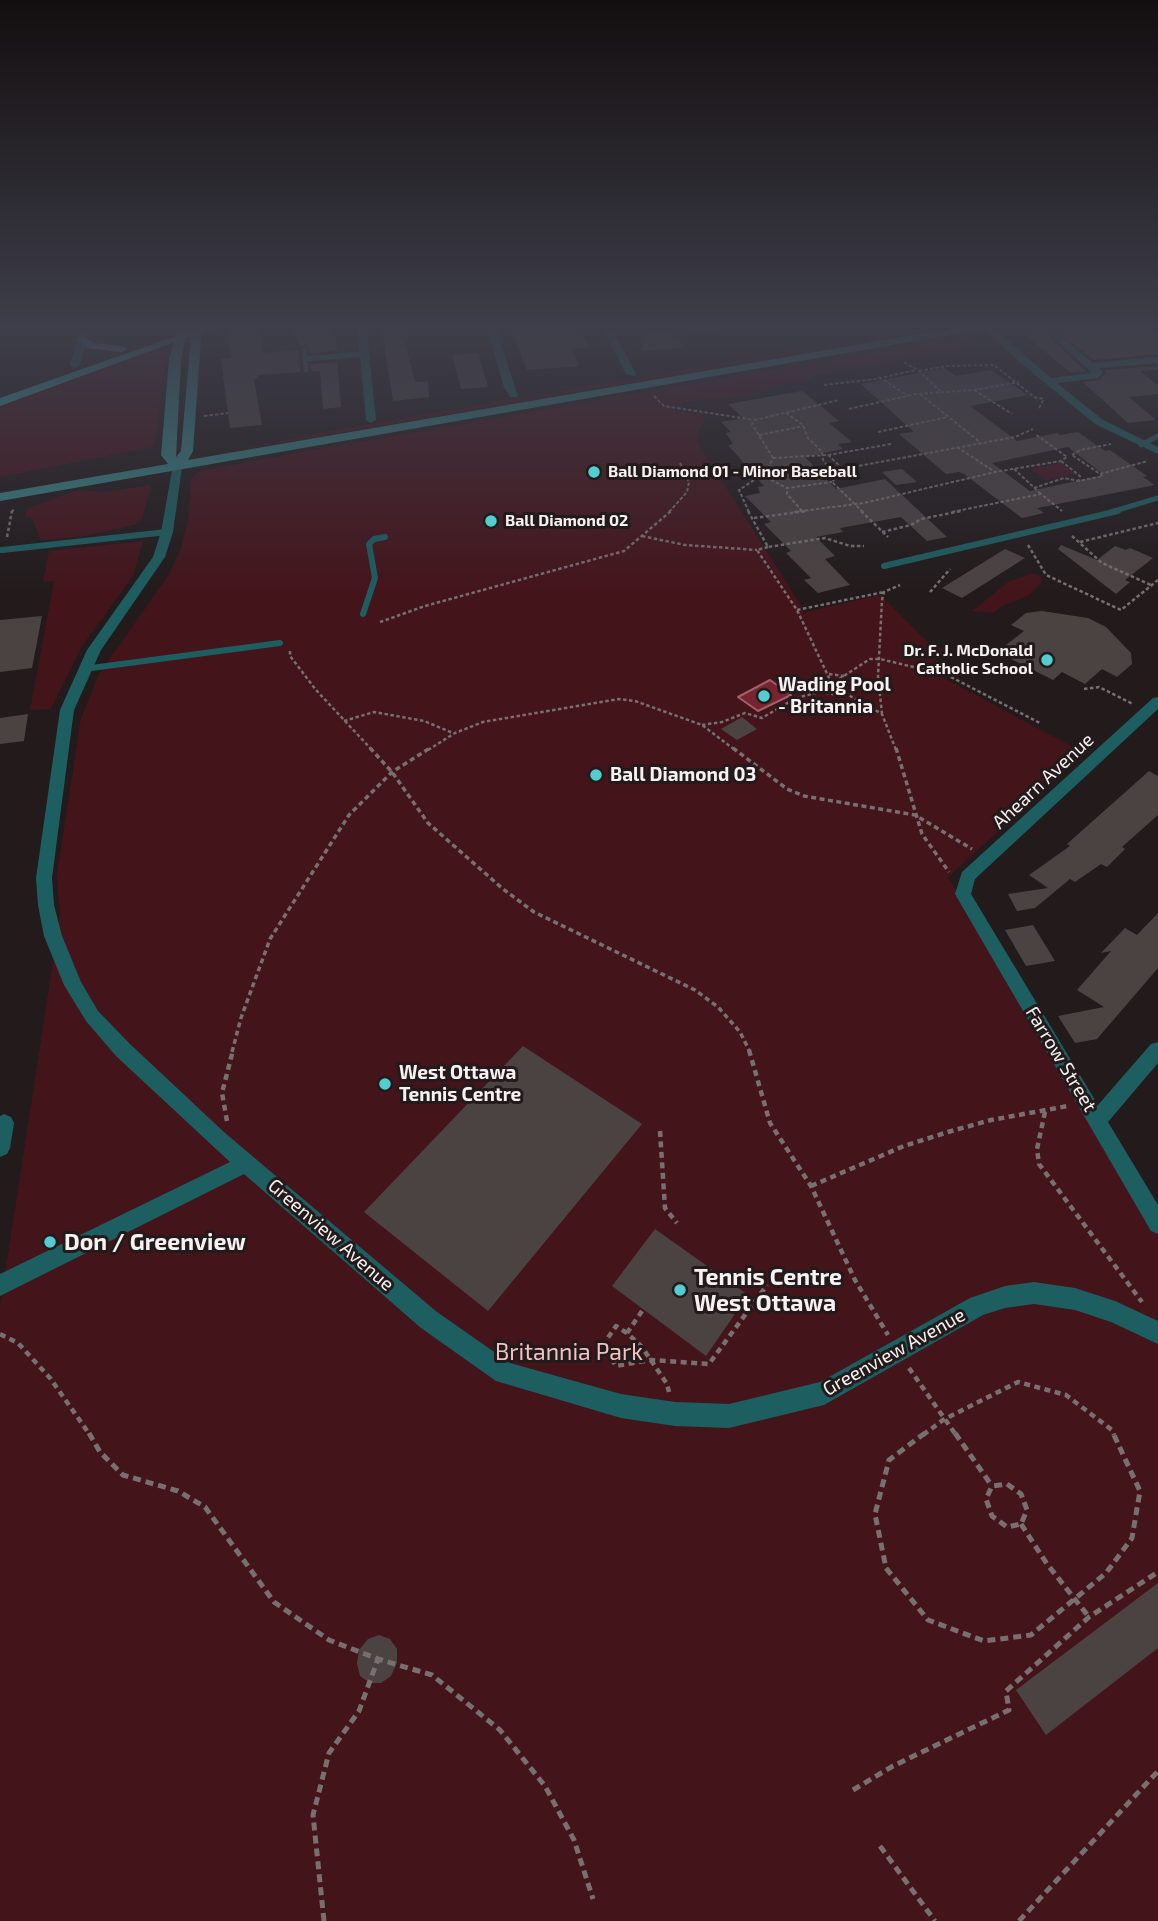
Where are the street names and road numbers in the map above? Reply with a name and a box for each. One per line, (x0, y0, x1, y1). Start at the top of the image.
street label: Ahearn Avenue (988, 728, 1098, 834)
street label: Farrow Street (1021, 1002, 1101, 1116)
street label: Greenview Avenue (263, 1174, 399, 1296)
street label: Greenview Avenue (819, 1303, 969, 1401)

